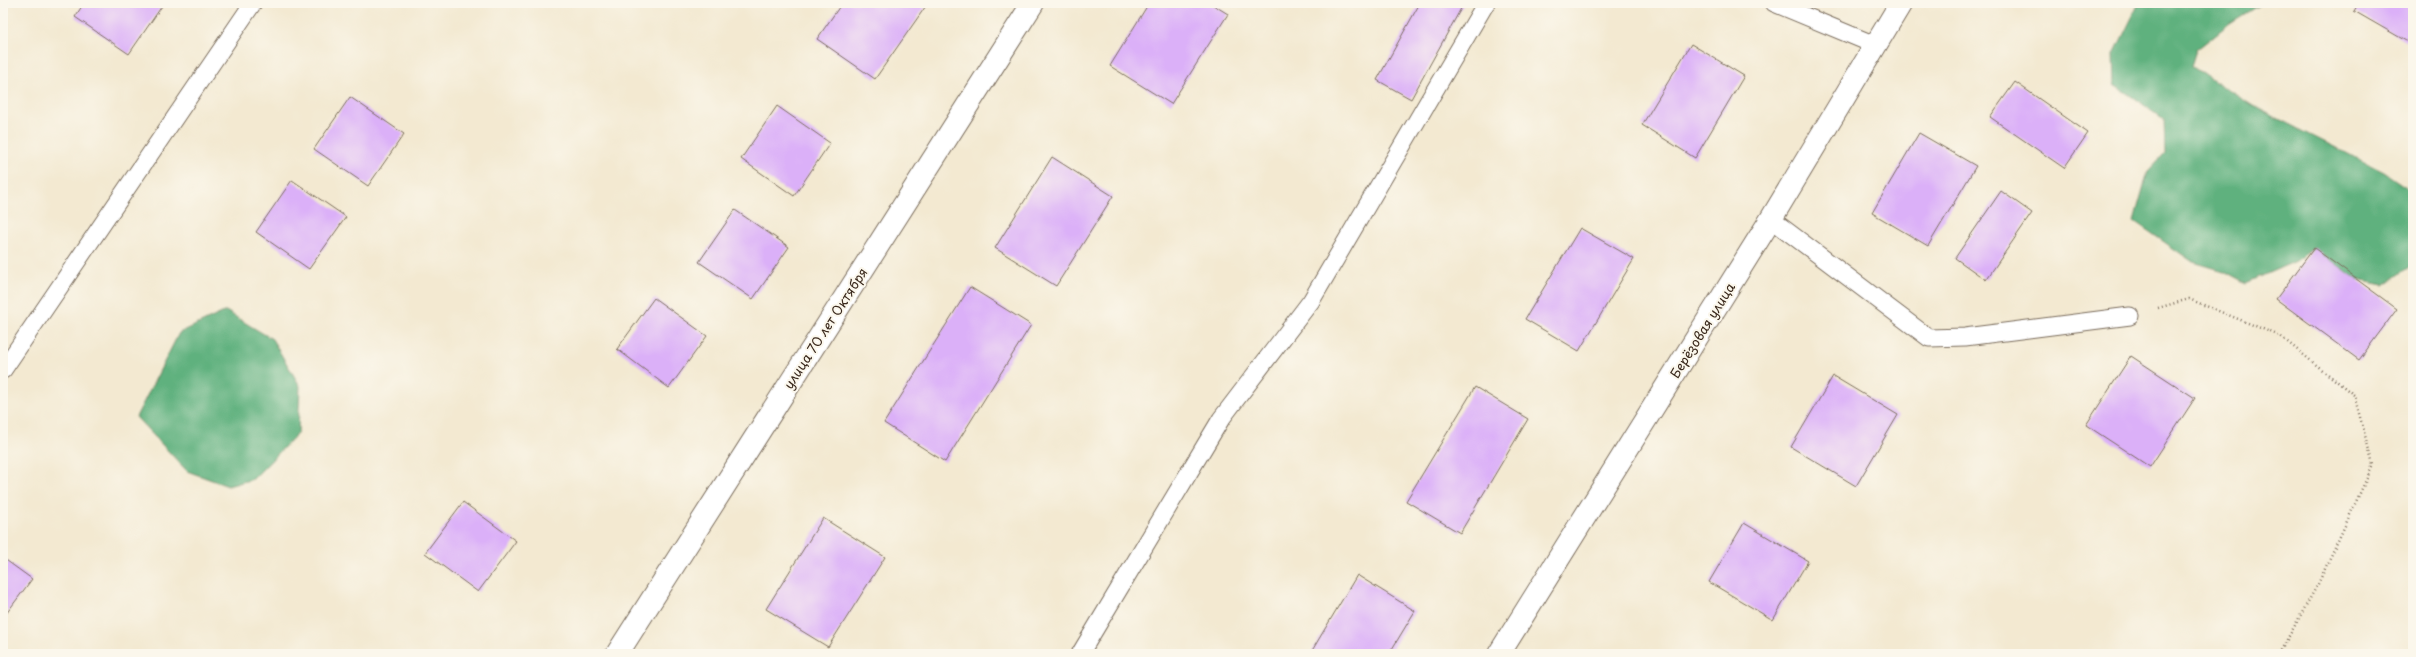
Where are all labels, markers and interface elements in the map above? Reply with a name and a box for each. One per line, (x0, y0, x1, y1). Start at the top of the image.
street label: улица 70 лет Октября (779, 264, 871, 392)
street label: Берёзовая улица (1665, 278, 1739, 381)

